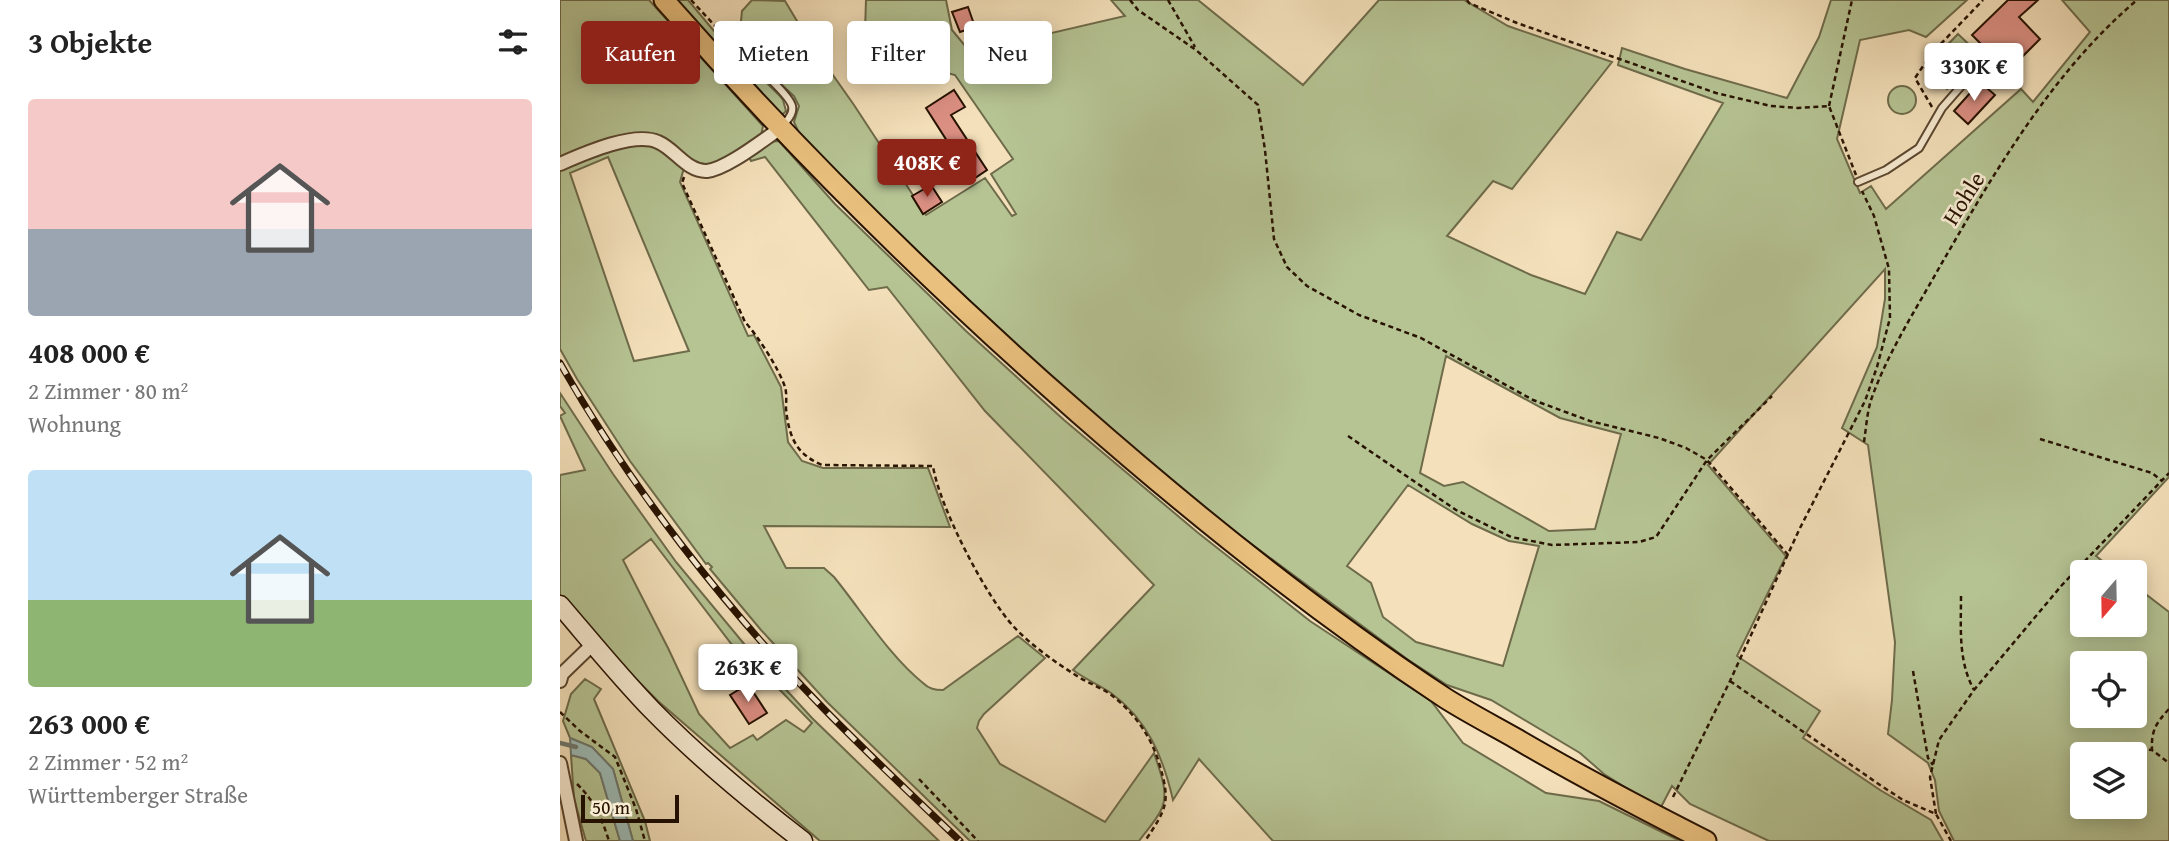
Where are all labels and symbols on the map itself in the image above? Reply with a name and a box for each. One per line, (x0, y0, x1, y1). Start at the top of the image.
pin: 330K € (1917, 43, 2031, 103)
pin: 408K € (870, 140, 984, 199)
street label: Hohle (1934, 165, 1992, 231)
north arrow (2070, 560, 2147, 637)
pin: 263K € (691, 644, 805, 704)
scale bar (581, 792, 679, 824)

